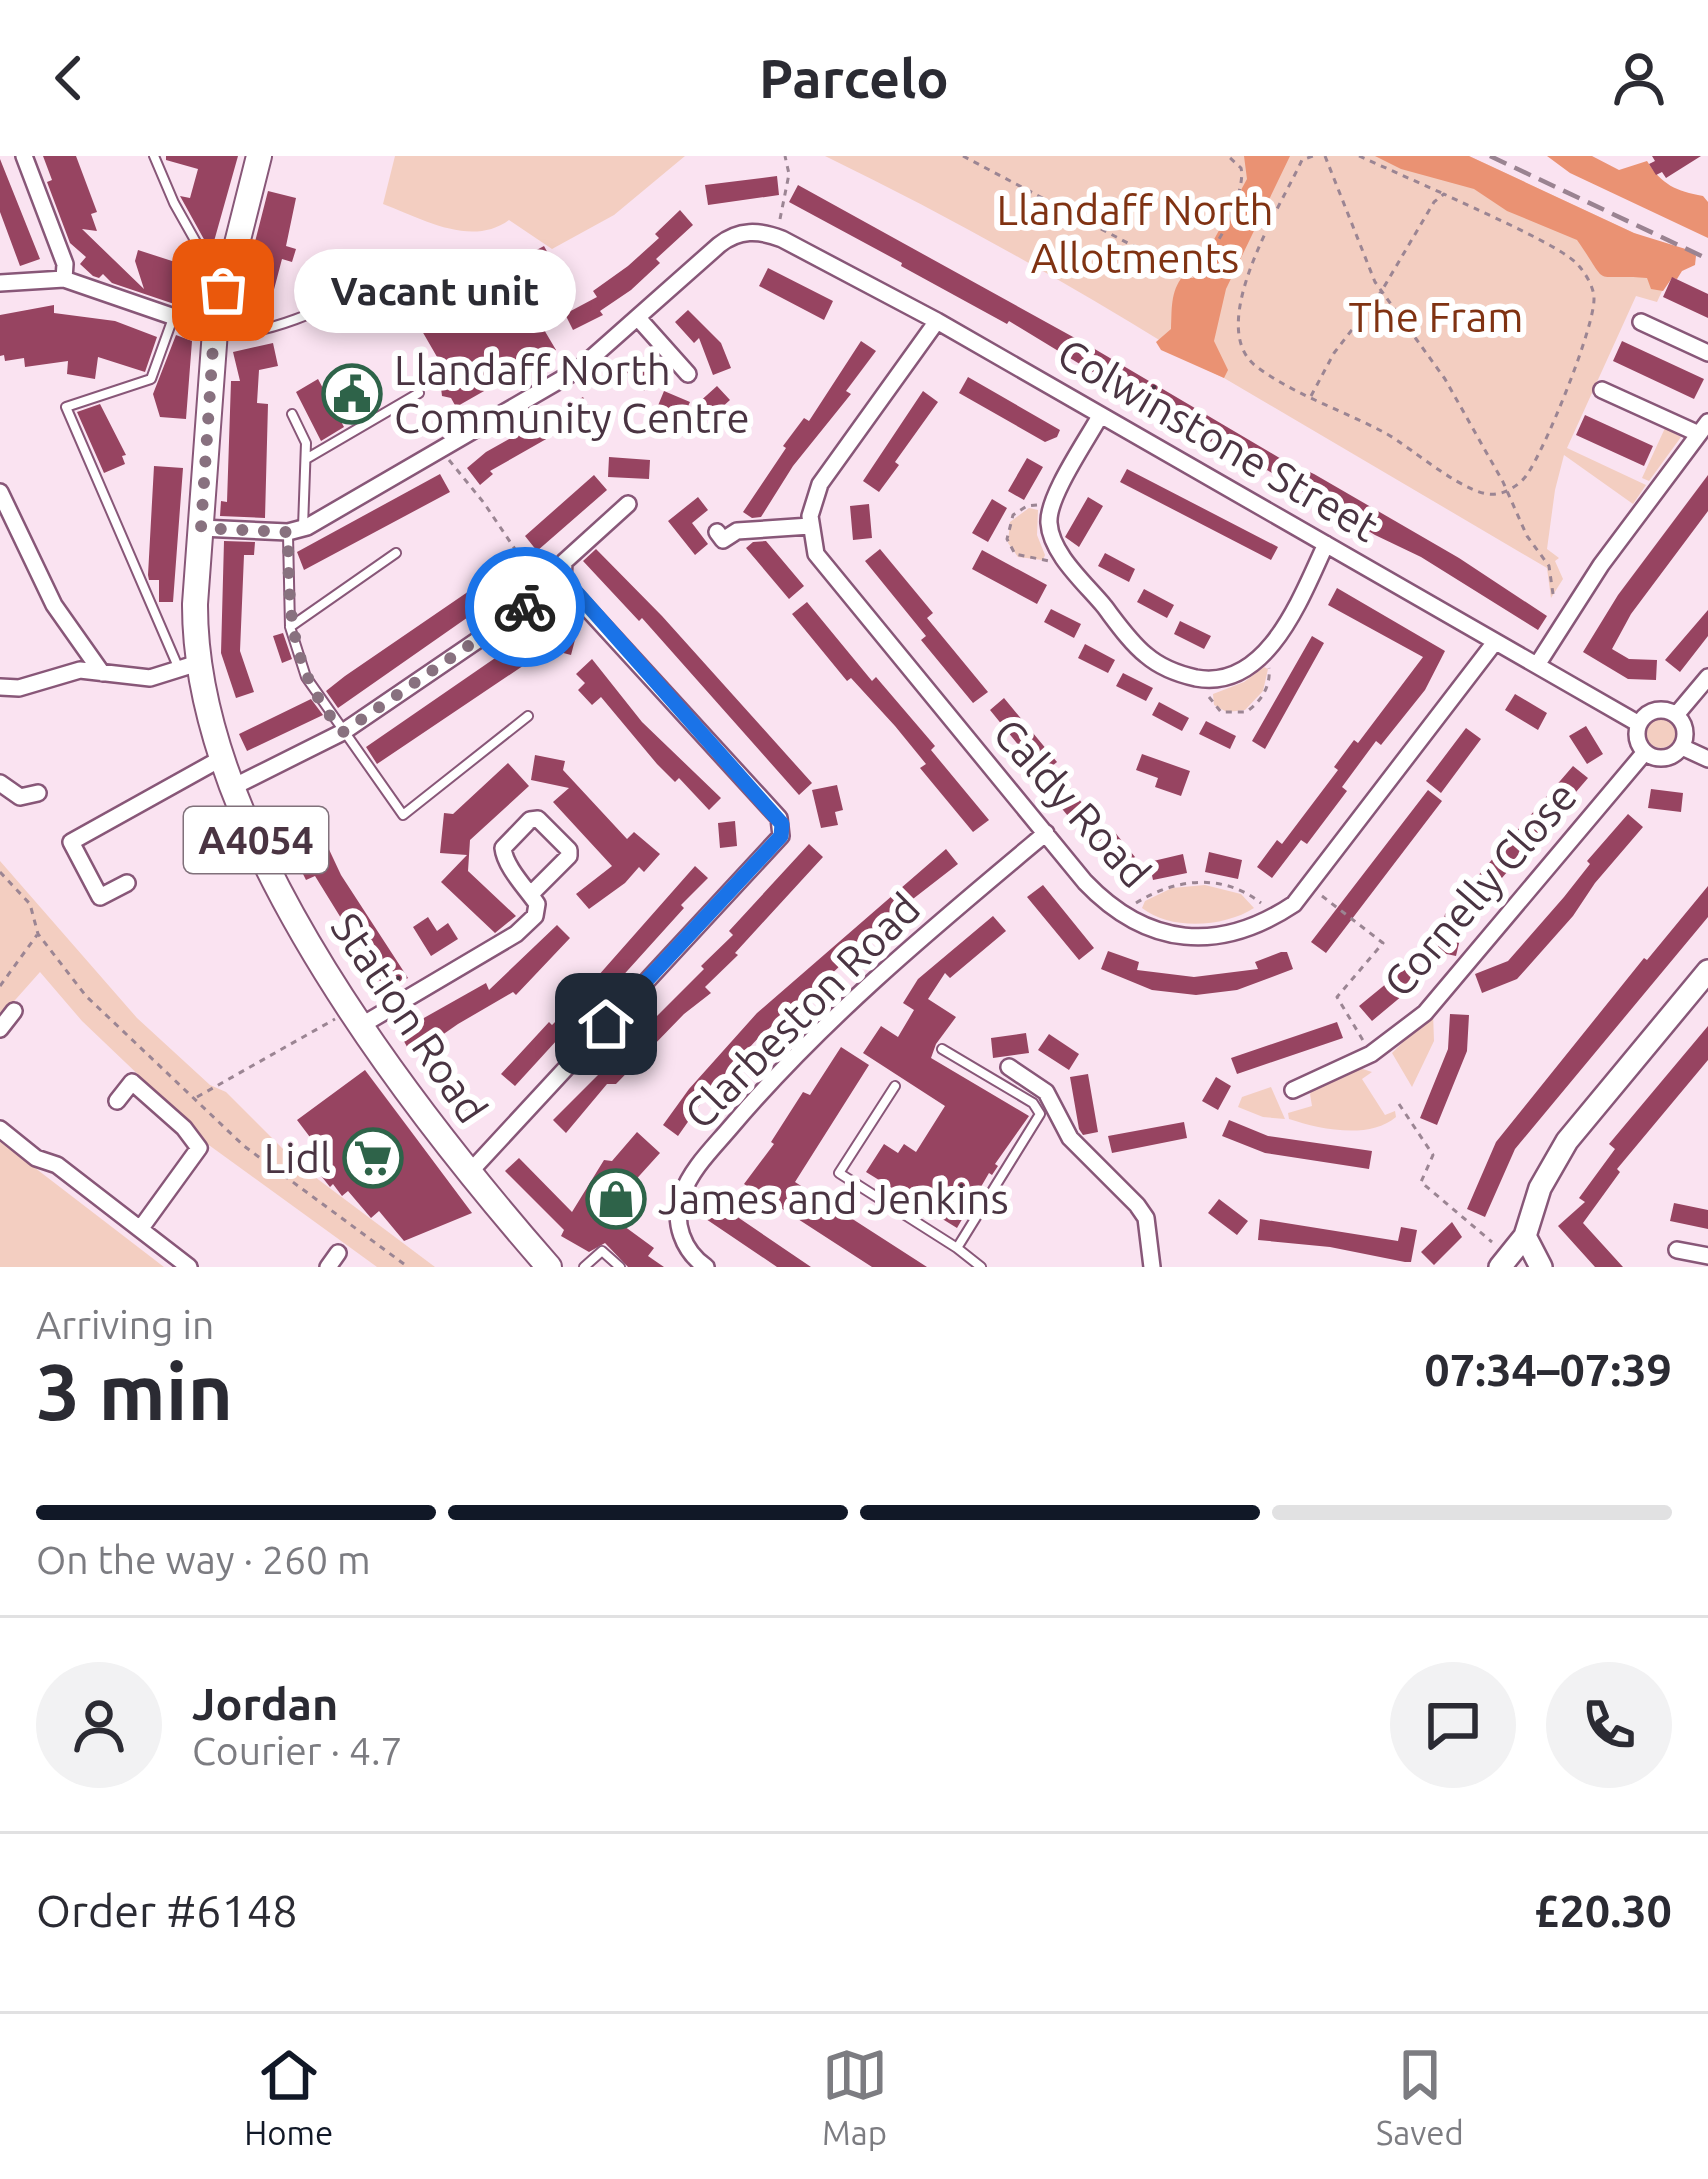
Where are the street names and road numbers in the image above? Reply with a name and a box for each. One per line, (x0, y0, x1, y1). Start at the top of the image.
street label: Colwinstone Street (1050, 329, 1386, 550)
street label: Caldy Road (985, 709, 1160, 896)
street label: Cornelly Close (1374, 772, 1585, 1005)
road number: A4054 (184, 807, 328, 873)
street label: Clarbeston Road (675, 884, 928, 1137)
street label: Station Road (322, 904, 496, 1131)

